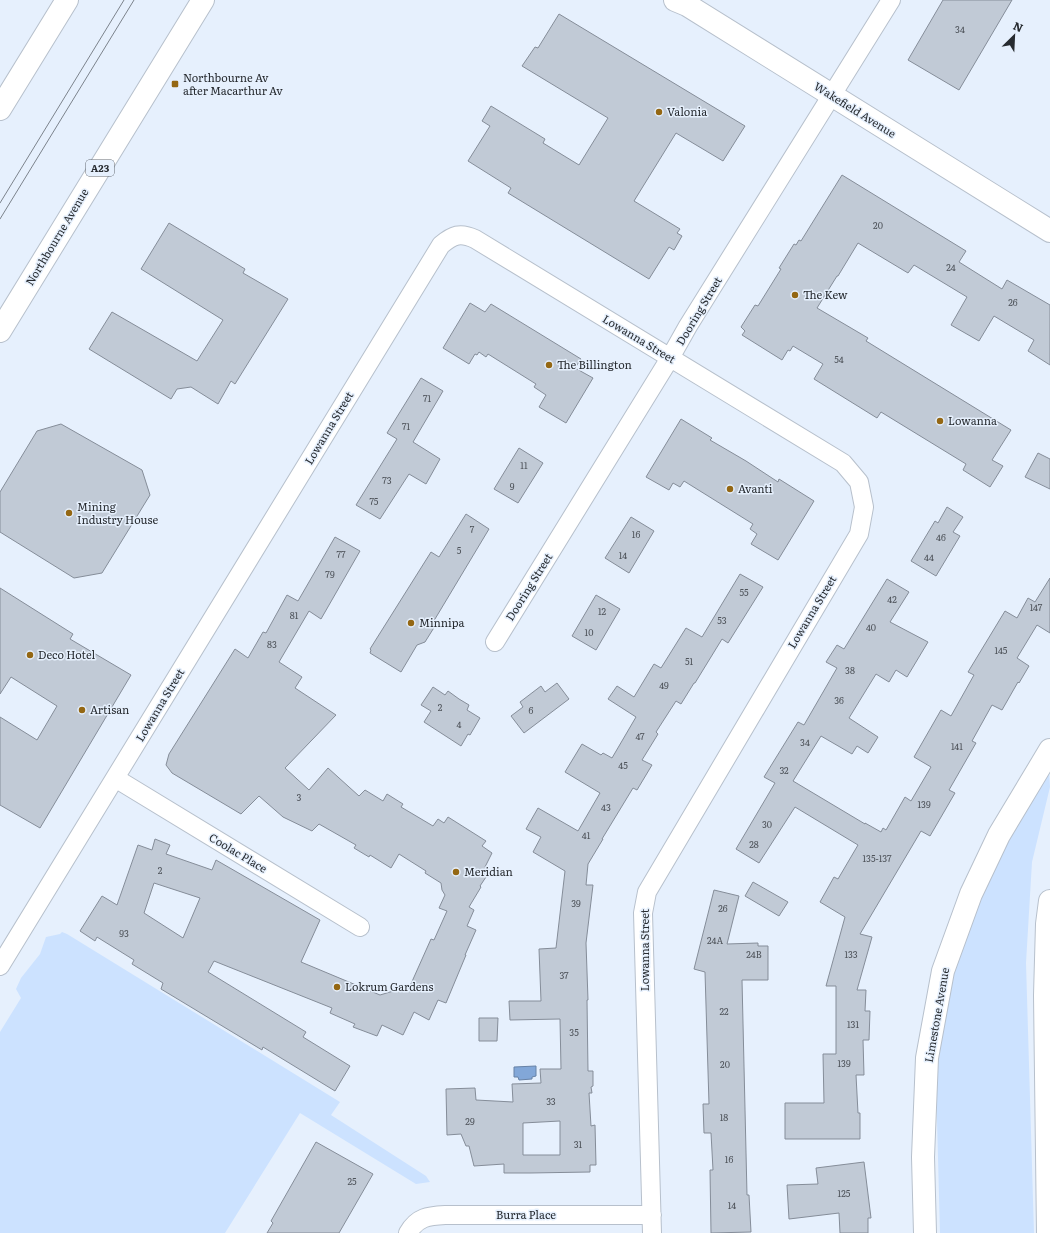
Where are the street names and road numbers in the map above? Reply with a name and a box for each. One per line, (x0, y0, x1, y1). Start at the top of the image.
street label: Wakefield Avenue (812, 78, 900, 141)
road number: A23 (86, 160, 114, 176)
street label: Northbourne Avenue (21, 185, 92, 288)
street label: Dooring Street (671, 273, 725, 348)
street label: Lowanna Street (600, 310, 679, 367)
street label: Lowanna Street (300, 388, 357, 467)
street label: Dooring Street (501, 549, 556, 623)
street label: Lowanna Street (783, 572, 840, 651)
street label: Lowanna Street (131, 665, 188, 744)
street label: Coolac Place (207, 829, 271, 876)
street label: Lowanna Street (636, 908, 652, 991)
street label: Limestone Avenue (920, 966, 952, 1064)
street label: Burra Place (496, 1206, 556, 1222)

